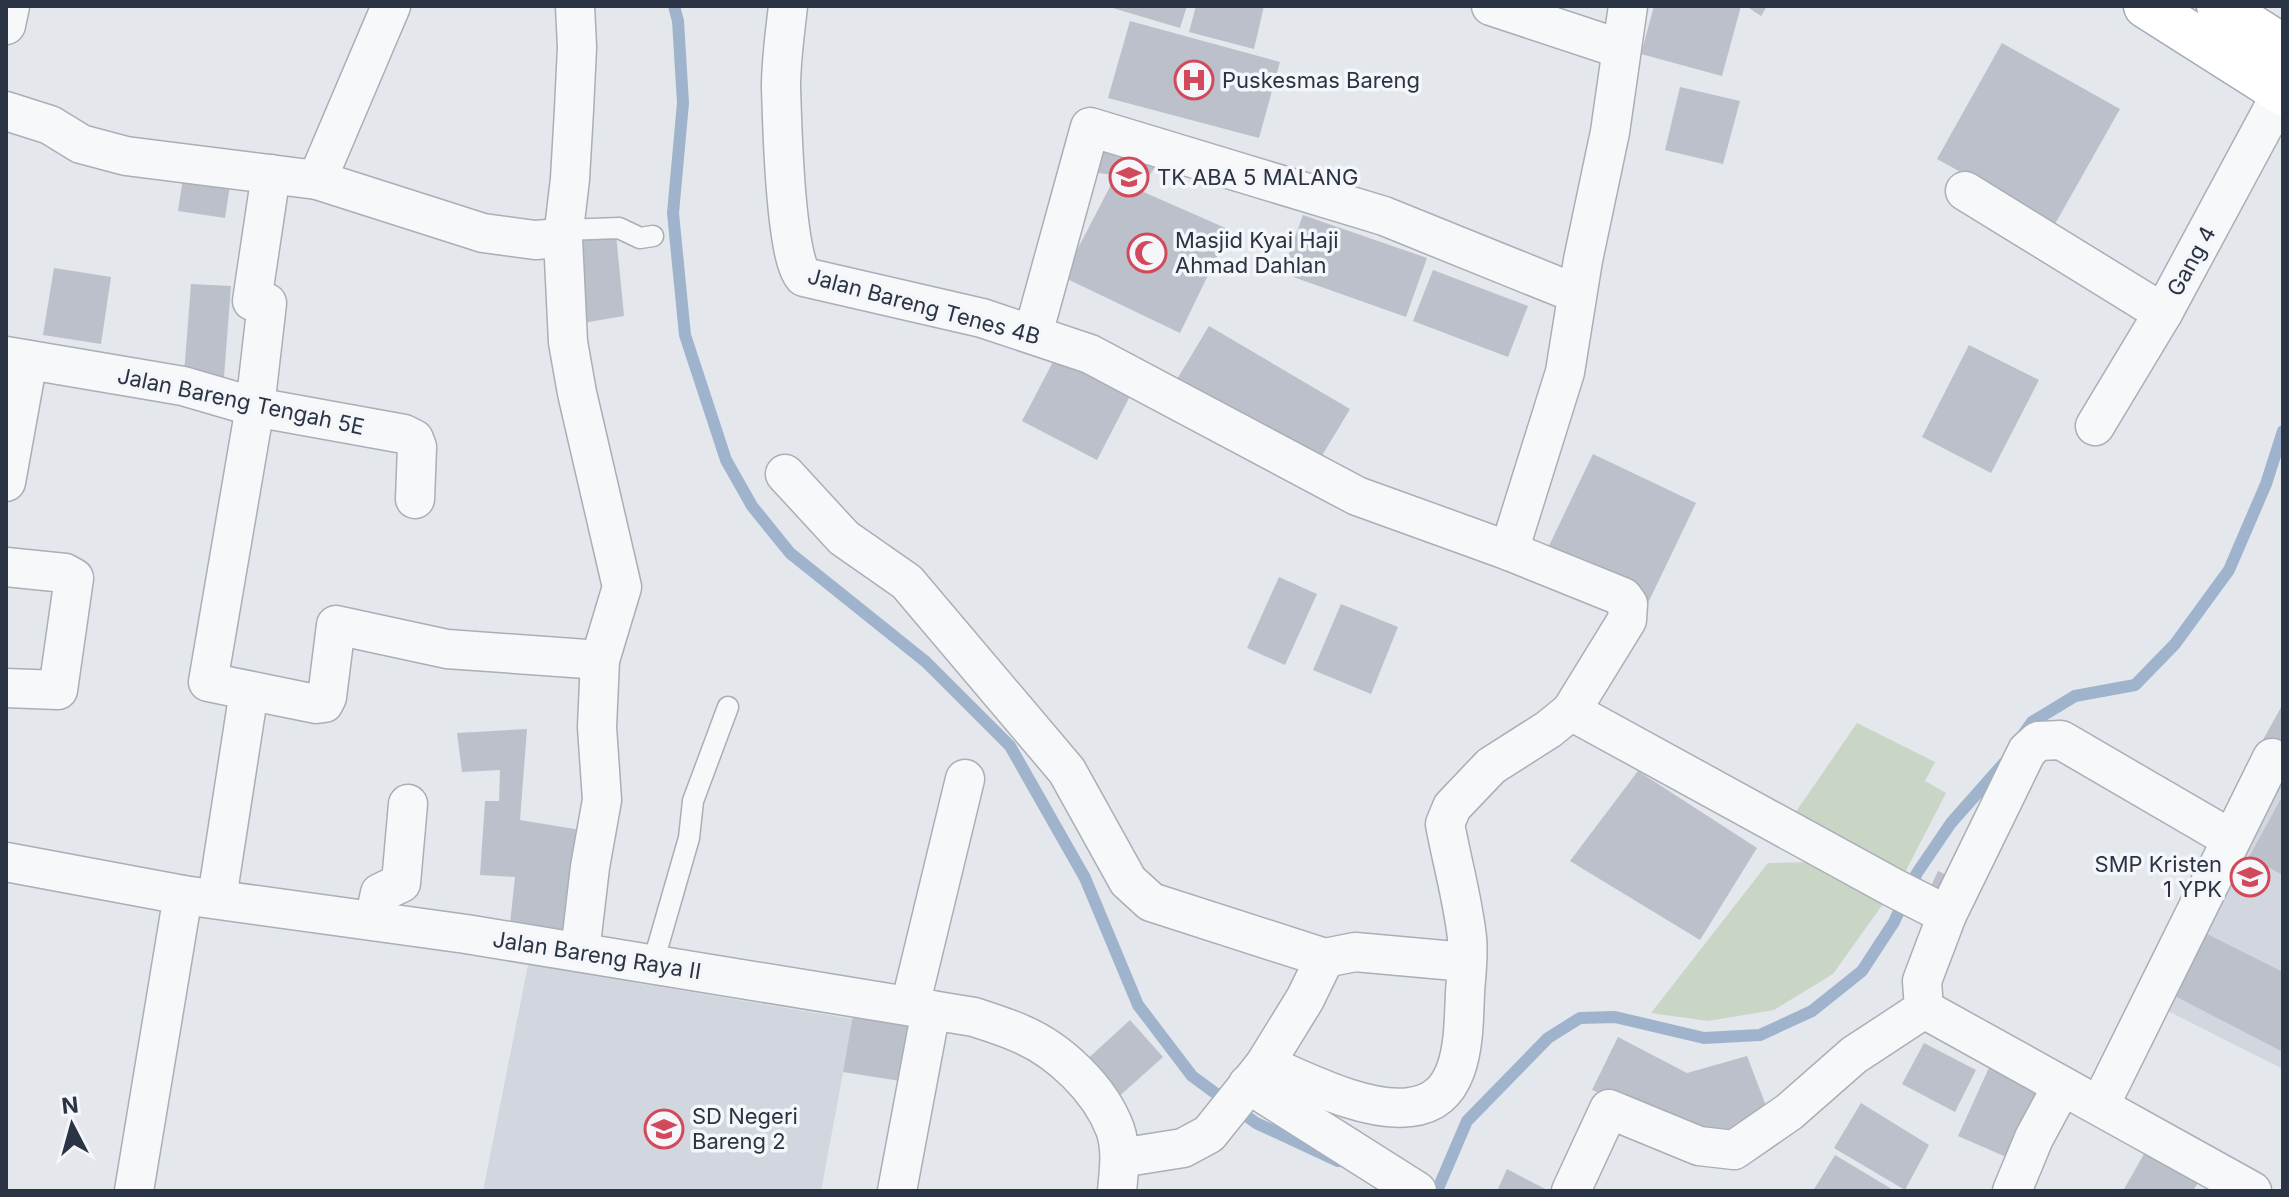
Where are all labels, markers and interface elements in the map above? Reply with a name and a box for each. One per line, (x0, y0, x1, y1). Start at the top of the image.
hospital icon: Puskesmas Bareng (1173, 59, 1215, 101)
place label: Puskesmas Bareng (1222, 67, 1420, 93)
school or university icon: TK ABA 5 MALANG (1108, 156, 1150, 198)
place label: TK ABA 5 MALANG (1157, 164, 1358, 190)
street label: Gang 4 (2161, 222, 2221, 300)
place label: Masjid Kyai Haji Ahmad Dahlan (1175, 227, 1339, 278)
mosque icon: Masjid Kyai Haji Ahmad Dahlan (1126, 232, 1168, 274)
street label: Jalan Bareng Tenes 4B (805, 262, 1043, 350)
street label: Jalan Bareng Tengah 5E (115, 362, 367, 440)
place label: SMP Kristen 1 YPK (2095, 851, 2222, 902)
school or university icon: SMP Kristen 1 YPK (2229, 856, 2271, 898)
street label: Jalan Bareng Raya II (491, 926, 703, 984)
north arrow (32, 1085, 112, 1165)
text: N (60, 1091, 80, 1119)
place label: SD Negeri Bareng 2 (692, 1103, 798, 1154)
school or university icon: SD Negeri Bareng 2 (643, 1108, 685, 1150)

